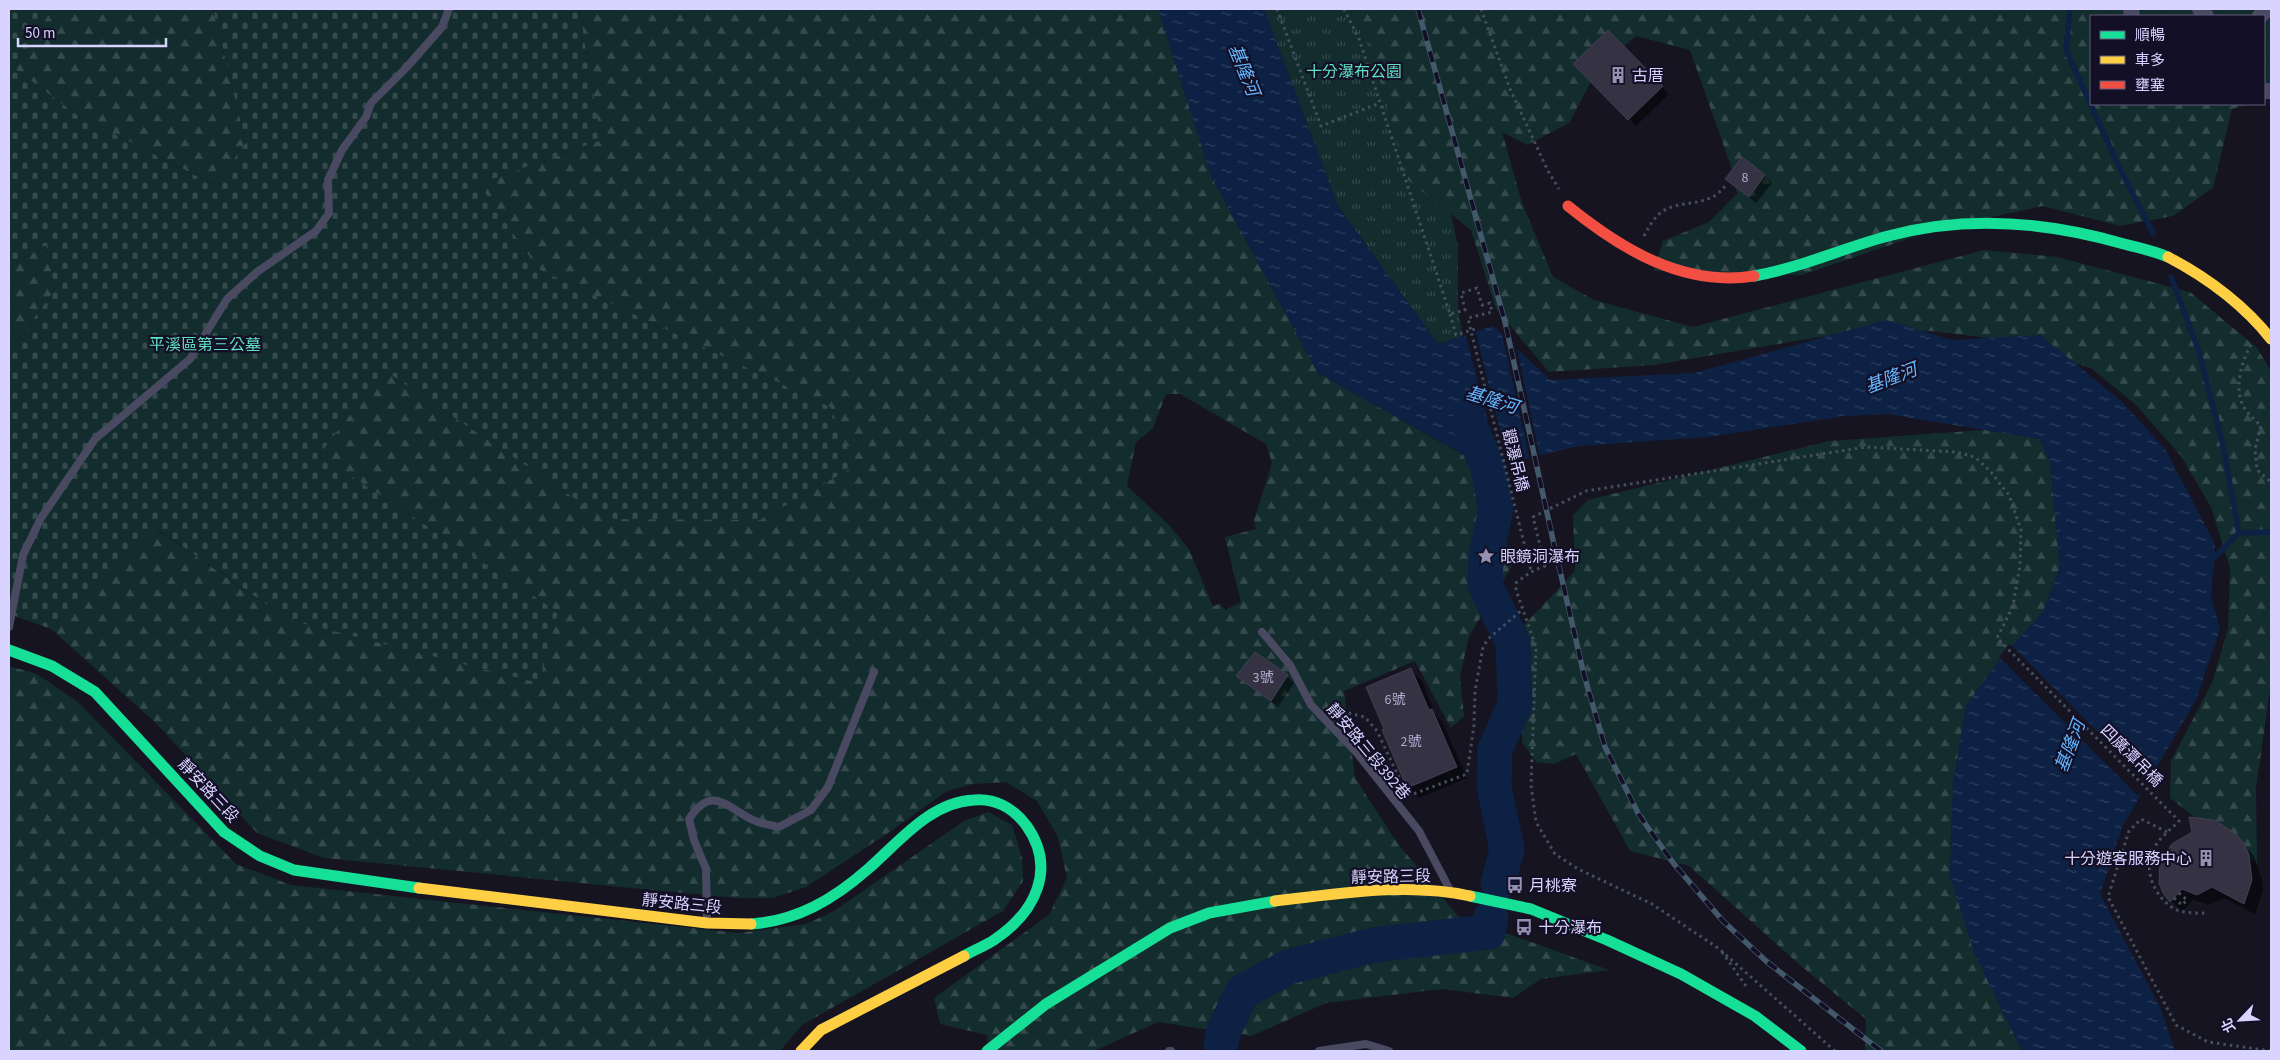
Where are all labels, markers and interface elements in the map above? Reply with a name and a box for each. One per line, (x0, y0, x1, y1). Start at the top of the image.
scale bar (18, 15, 165, 47)
legend (2090, 15, 2265, 105)
text: 50 m (25, 23, 55, 44)
text: 順暢 (2135, 25, 2165, 46)
water label: 基隆河 (1222, 40, 1266, 103)
text: 車多 (2135, 50, 2165, 71)
park label: 十分瀑布公園 (1306, 61, 1402, 83)
building icon: 古厝 (1608, 65, 1628, 85)
place label: 古厝 (1632, 65, 1664, 87)
text: 壅塞 (2135, 75, 2165, 96)
house number: 8 (1742, 168, 1749, 188)
park label: 平溪區第三公墓 (149, 334, 261, 356)
water label: 基隆河 (1861, 356, 1924, 400)
water label: 基隆河 (1462, 381, 1524, 421)
street label: 觀瀑吊橋 (1497, 427, 1533, 494)
place icon: 眼鏡洞瀑布 (1476, 546, 1496, 566)
place label: 眼鏡洞瀑布 (1500, 546, 1580, 568)
house number: 3號 (1253, 668, 1273, 688)
house number: 6號 (1385, 690, 1405, 710)
street label: 靜安路三段392巷 (1321, 699, 1415, 805)
water label: 基隆河 (2049, 714, 2093, 776)
street label: 四廣潭吊橋 (2095, 720, 2167, 792)
house number: 2號 (1401, 732, 1421, 752)
street label: 靜安路三段 (173, 754, 244, 827)
place label: 十分遊客服務中心 (2064, 848, 2192, 870)
building icon: 十分遊客服務中心 (2196, 848, 2216, 868)
street label: 靜安路三段 (1351, 865, 1431, 889)
bus stop icon: 月桃寮 (1505, 875, 1525, 895)
place label: 月桃寮 (1529, 875, 1577, 897)
street label: 靜安路三段 (641, 889, 723, 919)
bus stop icon: 十分瀑布 (1514, 917, 1534, 937)
place label: 十分瀑布 (1538, 917, 1602, 939)
north arrow (2215, 995, 2265, 1045)
text: 北 (2217, 1015, 2241, 1036)

